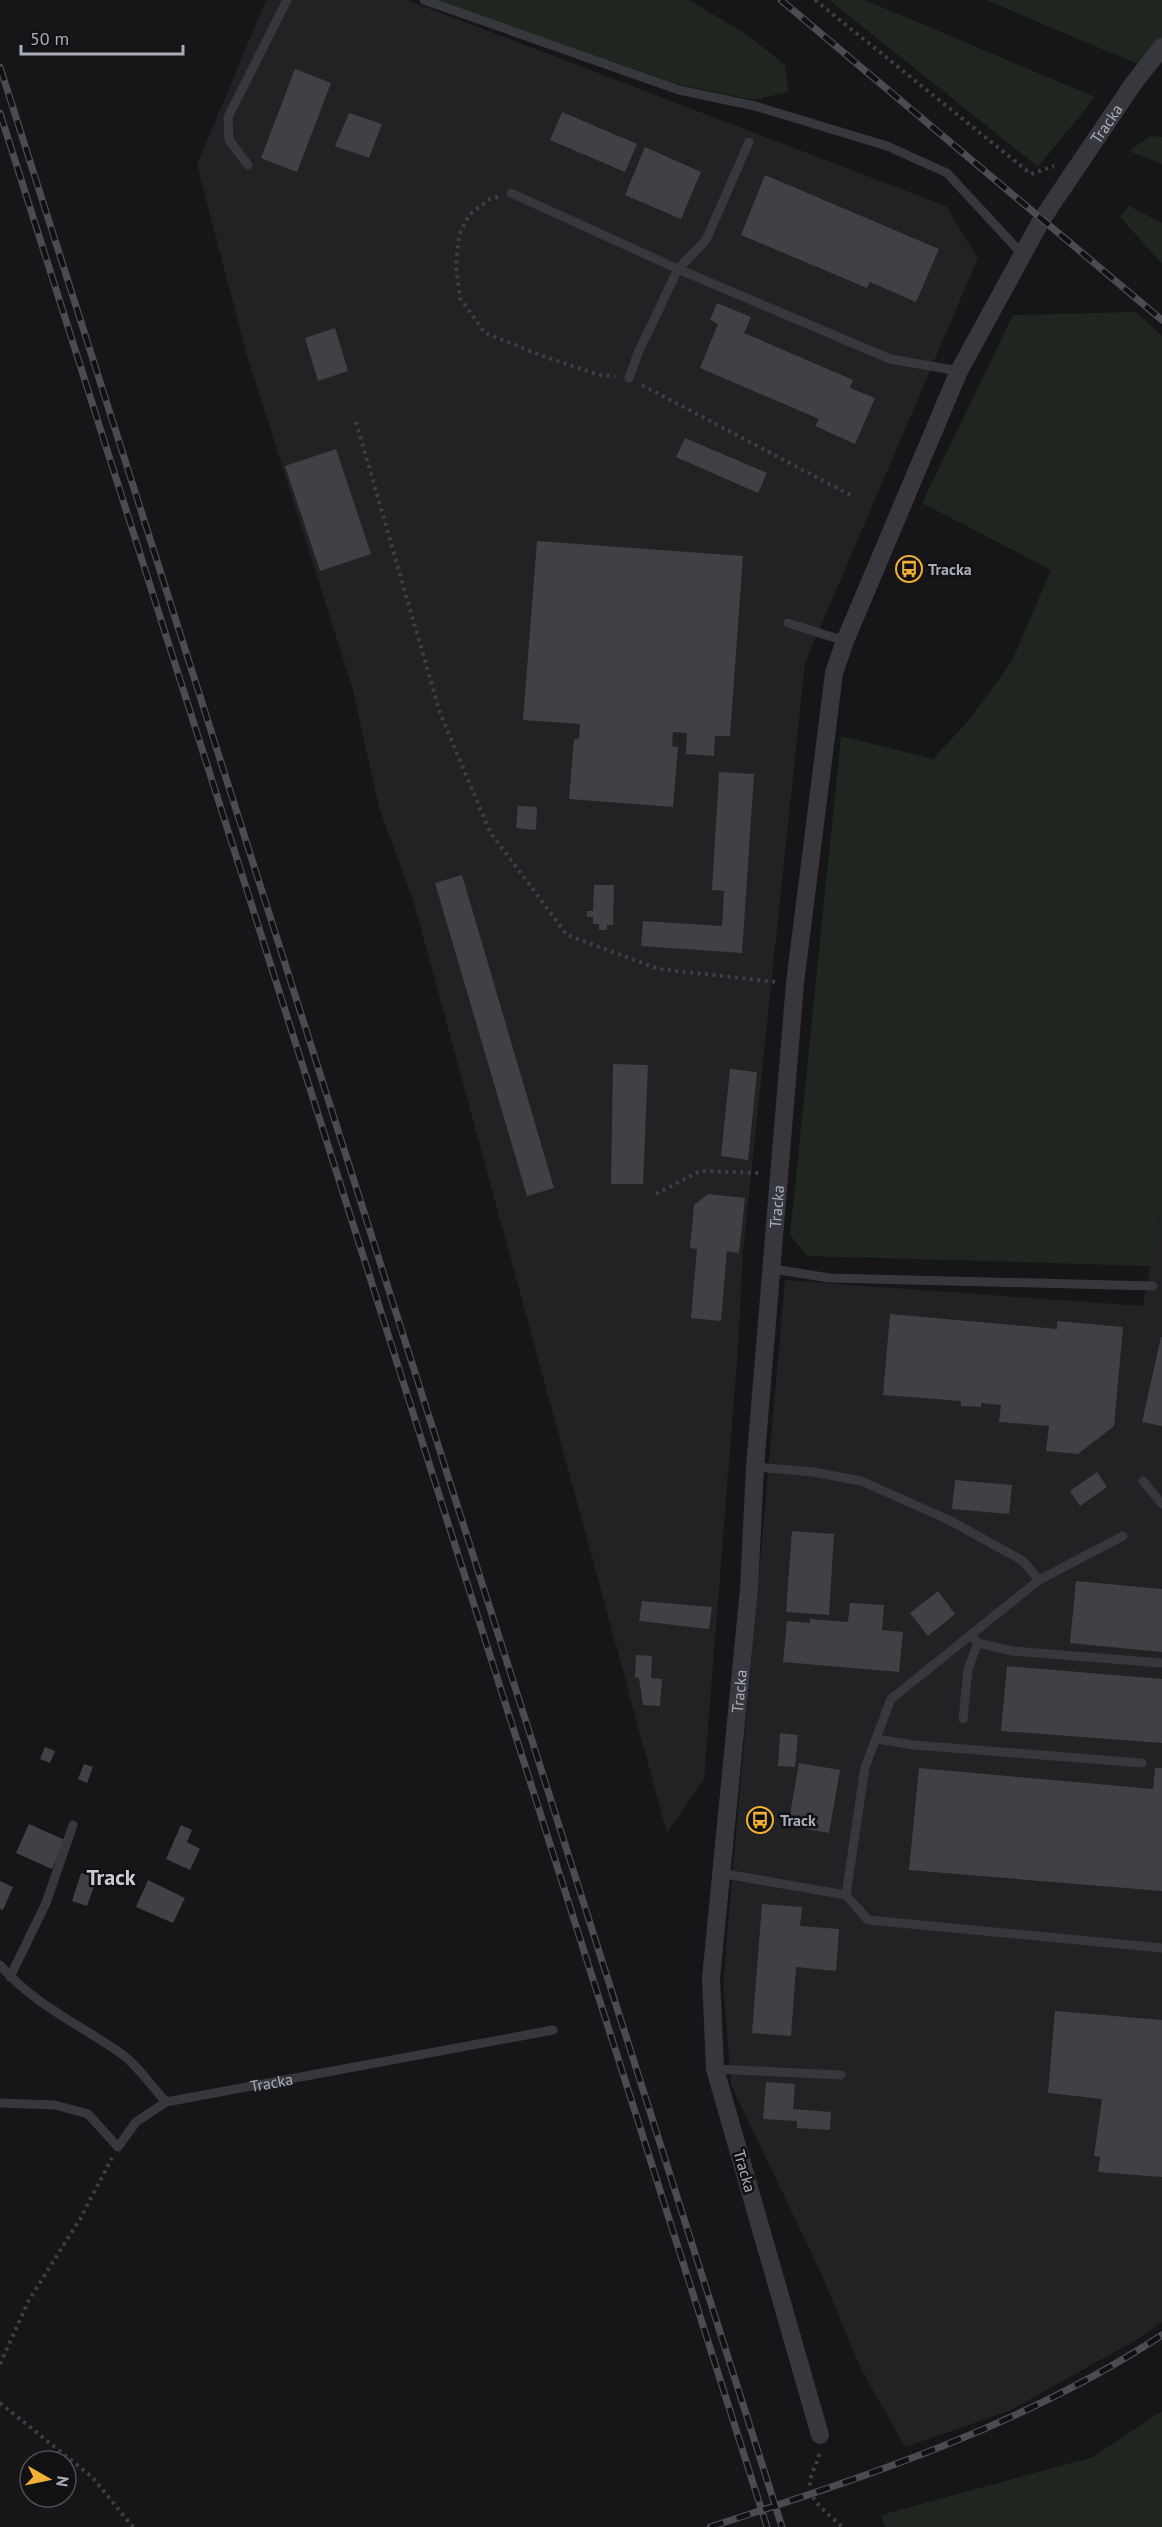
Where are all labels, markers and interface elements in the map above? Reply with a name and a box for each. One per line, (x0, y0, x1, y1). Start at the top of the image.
scale bar (21, 18, 183, 56)
text: 50 m (30, 27, 69, 50)
street label: Tracka (1086, 100, 1127, 147)
bus stop icon: Tracka (894, 554, 924, 584)
place label: Tracka (928, 559, 972, 579)
street label: Tracka (765, 1184, 788, 1229)
street label: Tracka (727, 1669, 751, 1714)
bus stop icon: Track (745, 1805, 775, 1835)
place label: Track (780, 1810, 816, 1830)
district label: Track (86, 1863, 136, 1891)
street label: Tracka (248, 2069, 295, 2096)
street label: Tracka (729, 2147, 761, 2195)
north arrow (18, 2449, 78, 2509)
text: N (52, 2475, 74, 2488)

